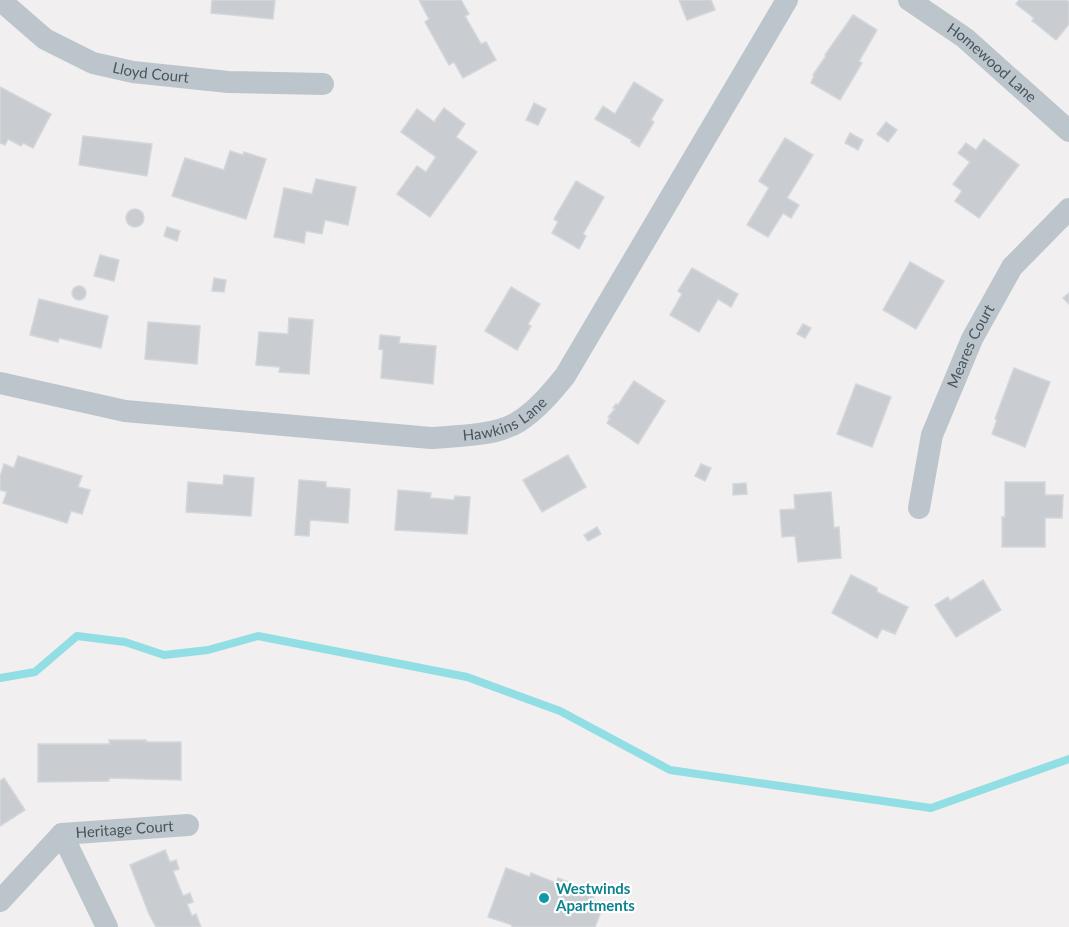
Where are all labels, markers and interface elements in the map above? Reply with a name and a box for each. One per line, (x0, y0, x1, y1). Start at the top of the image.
street label: Homewood Lane (944, 19, 1041, 106)
street label: Lloyd Court (111, 58, 191, 86)
street label: Meares Court (943, 300, 998, 390)
street label: Hawkins Lane (462, 393, 550, 444)
street label: Heritage Court (75, 816, 175, 841)
place label: Westwinds Apartments (555, 879, 635, 914)
marker: Westwinds Apartments (537, 891, 551, 905)

